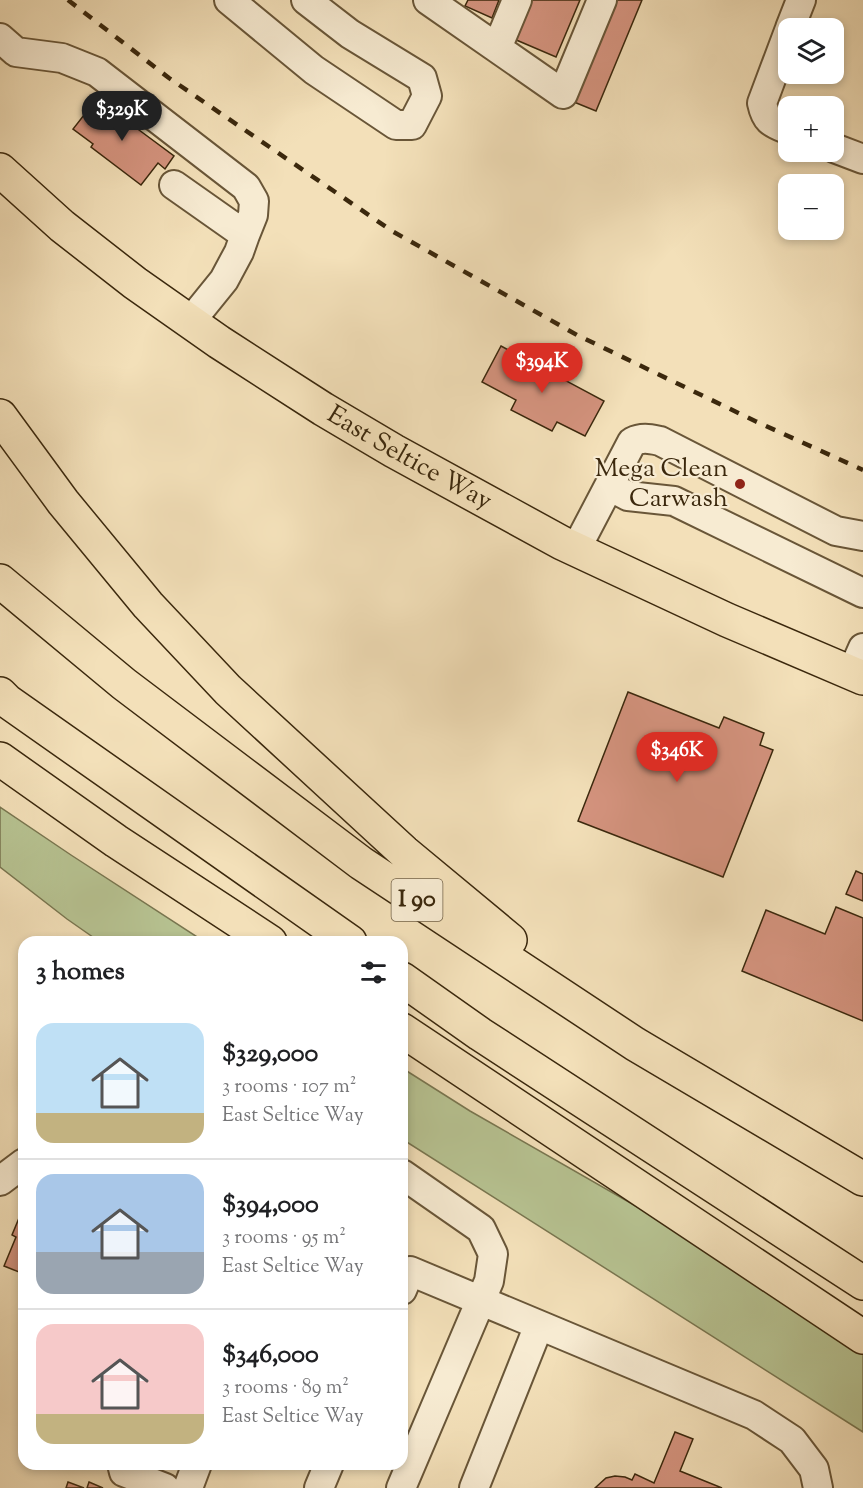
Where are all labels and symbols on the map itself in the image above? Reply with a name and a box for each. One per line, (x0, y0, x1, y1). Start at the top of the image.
pin: $329K (80, 91, 164, 142)
pin: $394K (500, 343, 584, 394)
street label: East Seltice Way (320, 397, 499, 520)
place label: Mega Clean Carwash (595, 451, 728, 518)
marker: Mega Clean Carwash (733, 477, 747, 491)
pin: $346K (635, 732, 719, 783)
road number: I 90 (392, 879, 442, 921)

